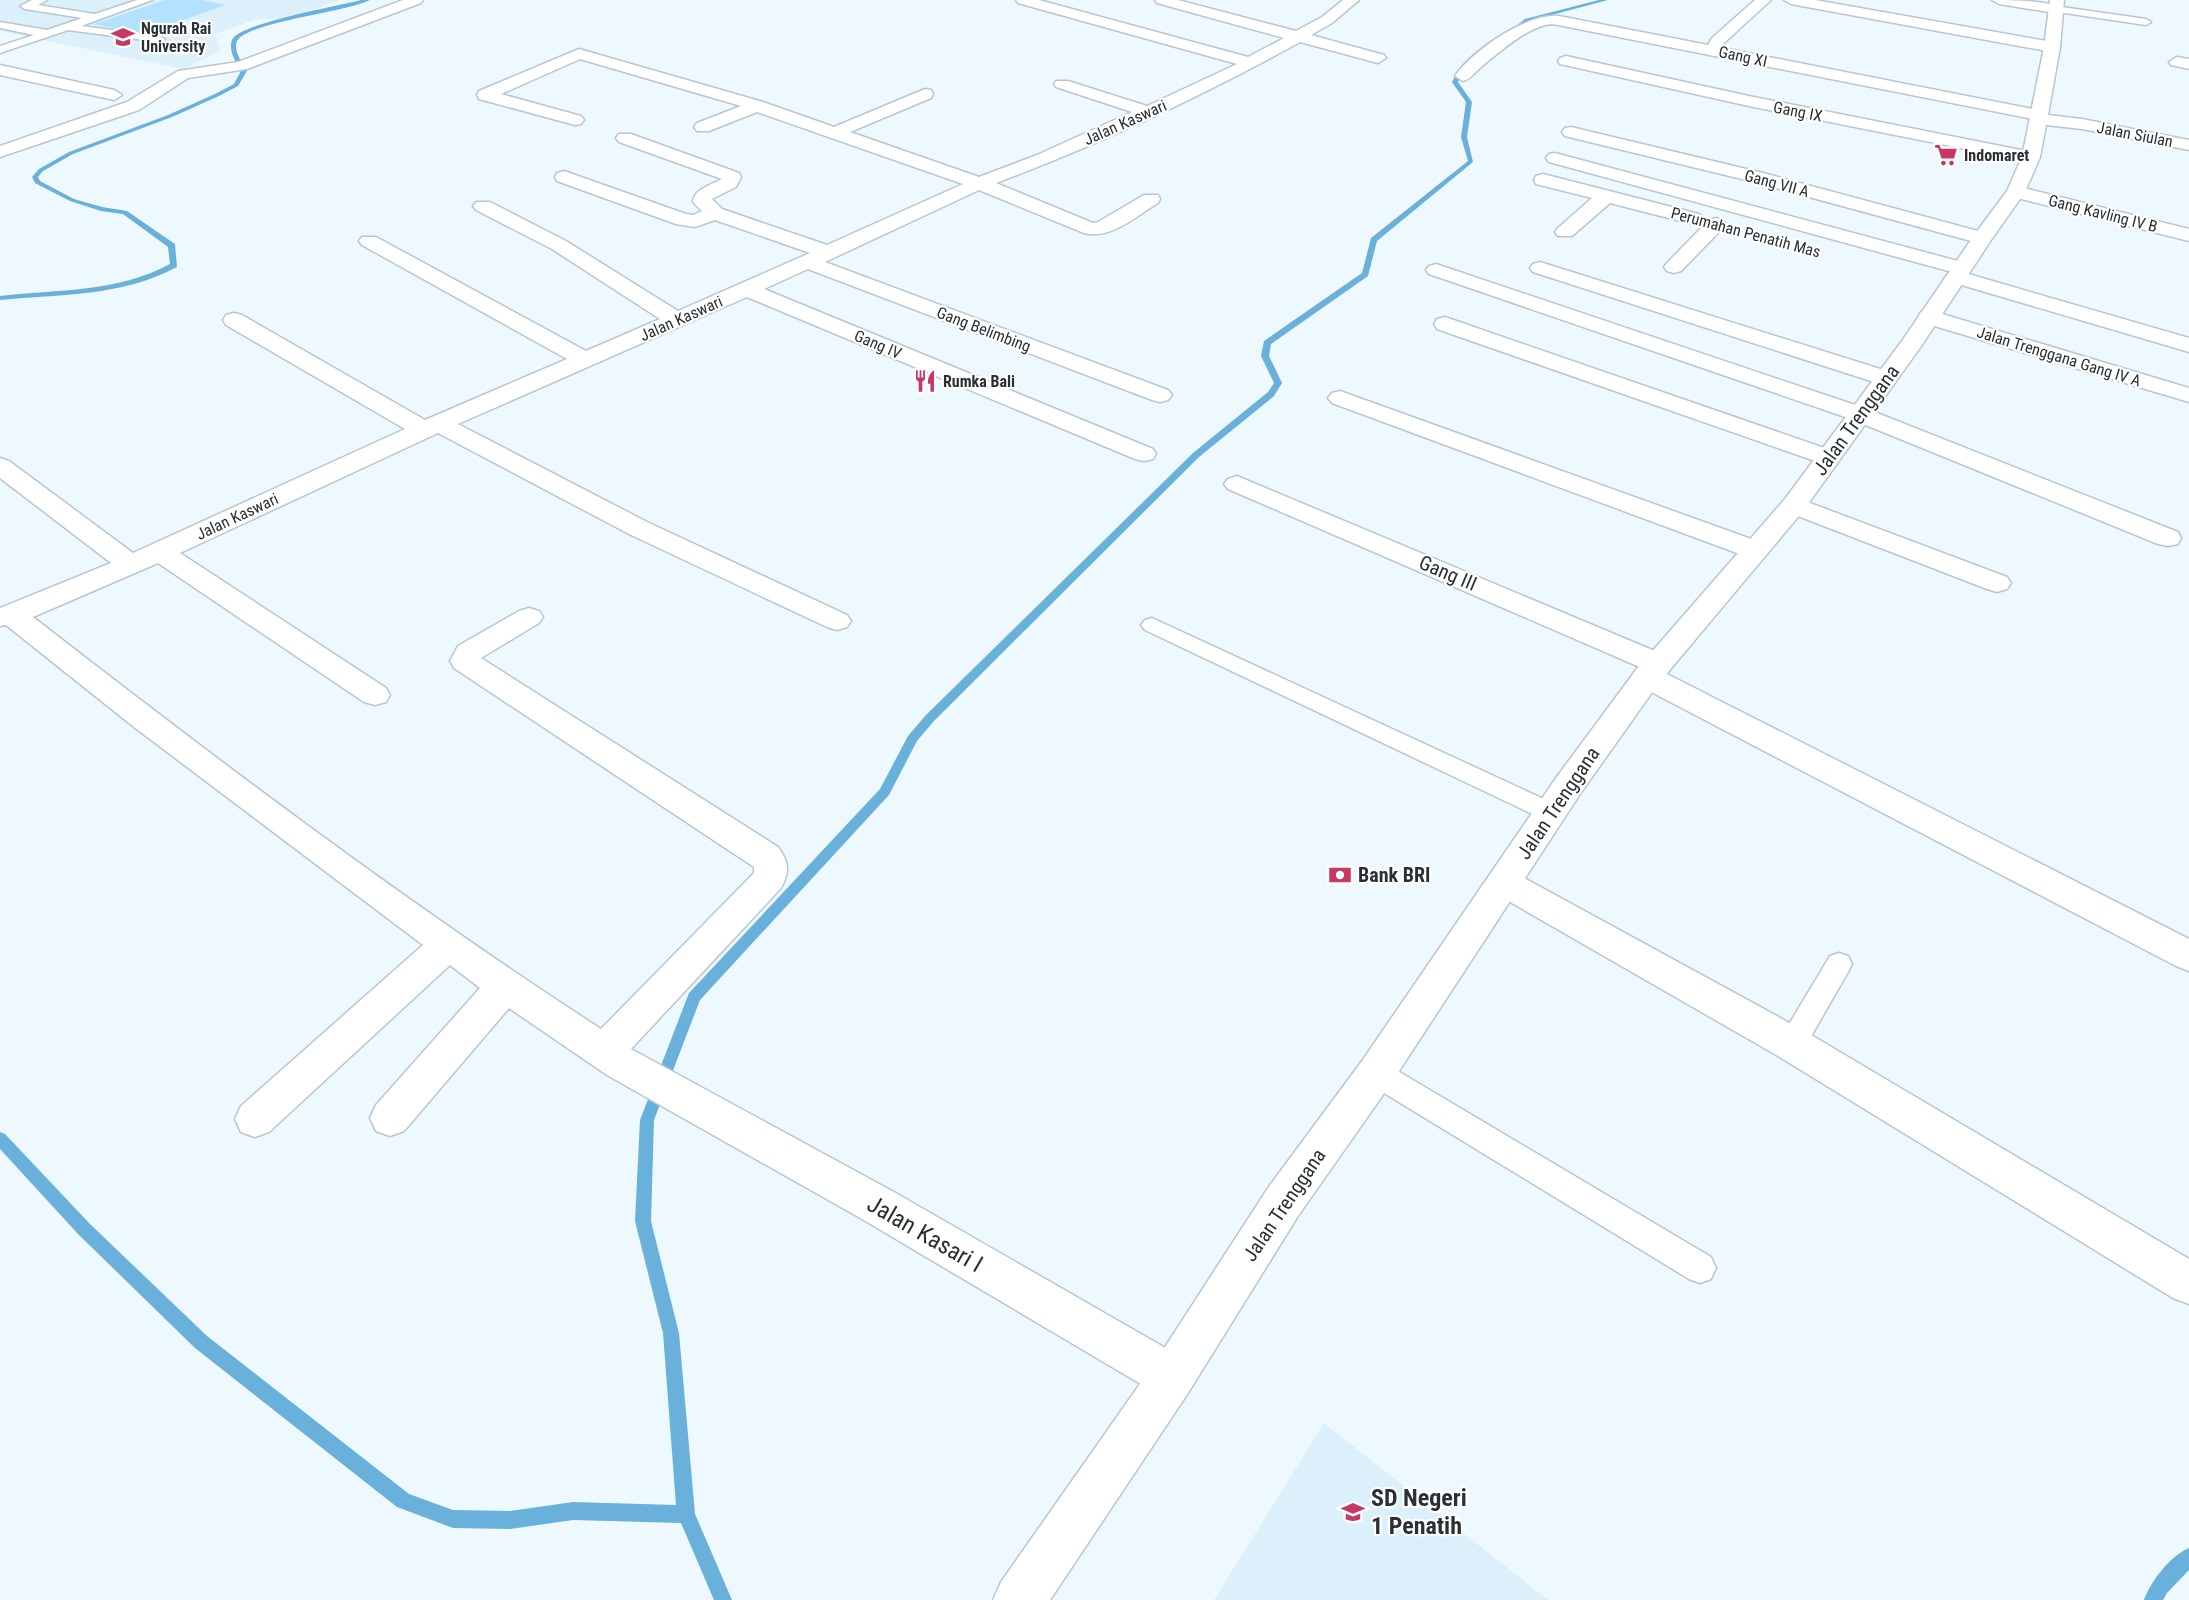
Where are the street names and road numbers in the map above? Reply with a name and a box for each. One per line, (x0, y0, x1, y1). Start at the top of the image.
street label: Gang XI (1717, 42, 1769, 71)
street label: Jalan Kaswari (1081, 96, 1169, 149)
street label: Gang IX (1772, 97, 1824, 126)
street label: Jalan Siulan (2095, 118, 2174, 151)
street label: Gang VII A (1742, 166, 1811, 201)
street label: Gang Kavling IV B (2046, 191, 2159, 236)
street label: Perumahan Penatih Mas (1669, 203, 1823, 262)
street label: Jalan Kaswari (637, 292, 725, 345)
street label: Gang Belimbing (934, 303, 1034, 356)
street label: Jalan Trenggana Gang IV A (1975, 322, 2143, 390)
street label: Gang IV (851, 326, 904, 363)
street label: Jalan Trenggana (1808, 360, 1904, 480)
street label: Jalan Kaswari (193, 489, 281, 544)
street label: Gang III (1415, 550, 1481, 596)
street label: Jalan Trenggana (1512, 742, 1604, 864)
street label: Jalan Trenggana (1238, 1144, 1330, 1266)
street label: Jalan Kasari I (862, 1190, 988, 1278)

